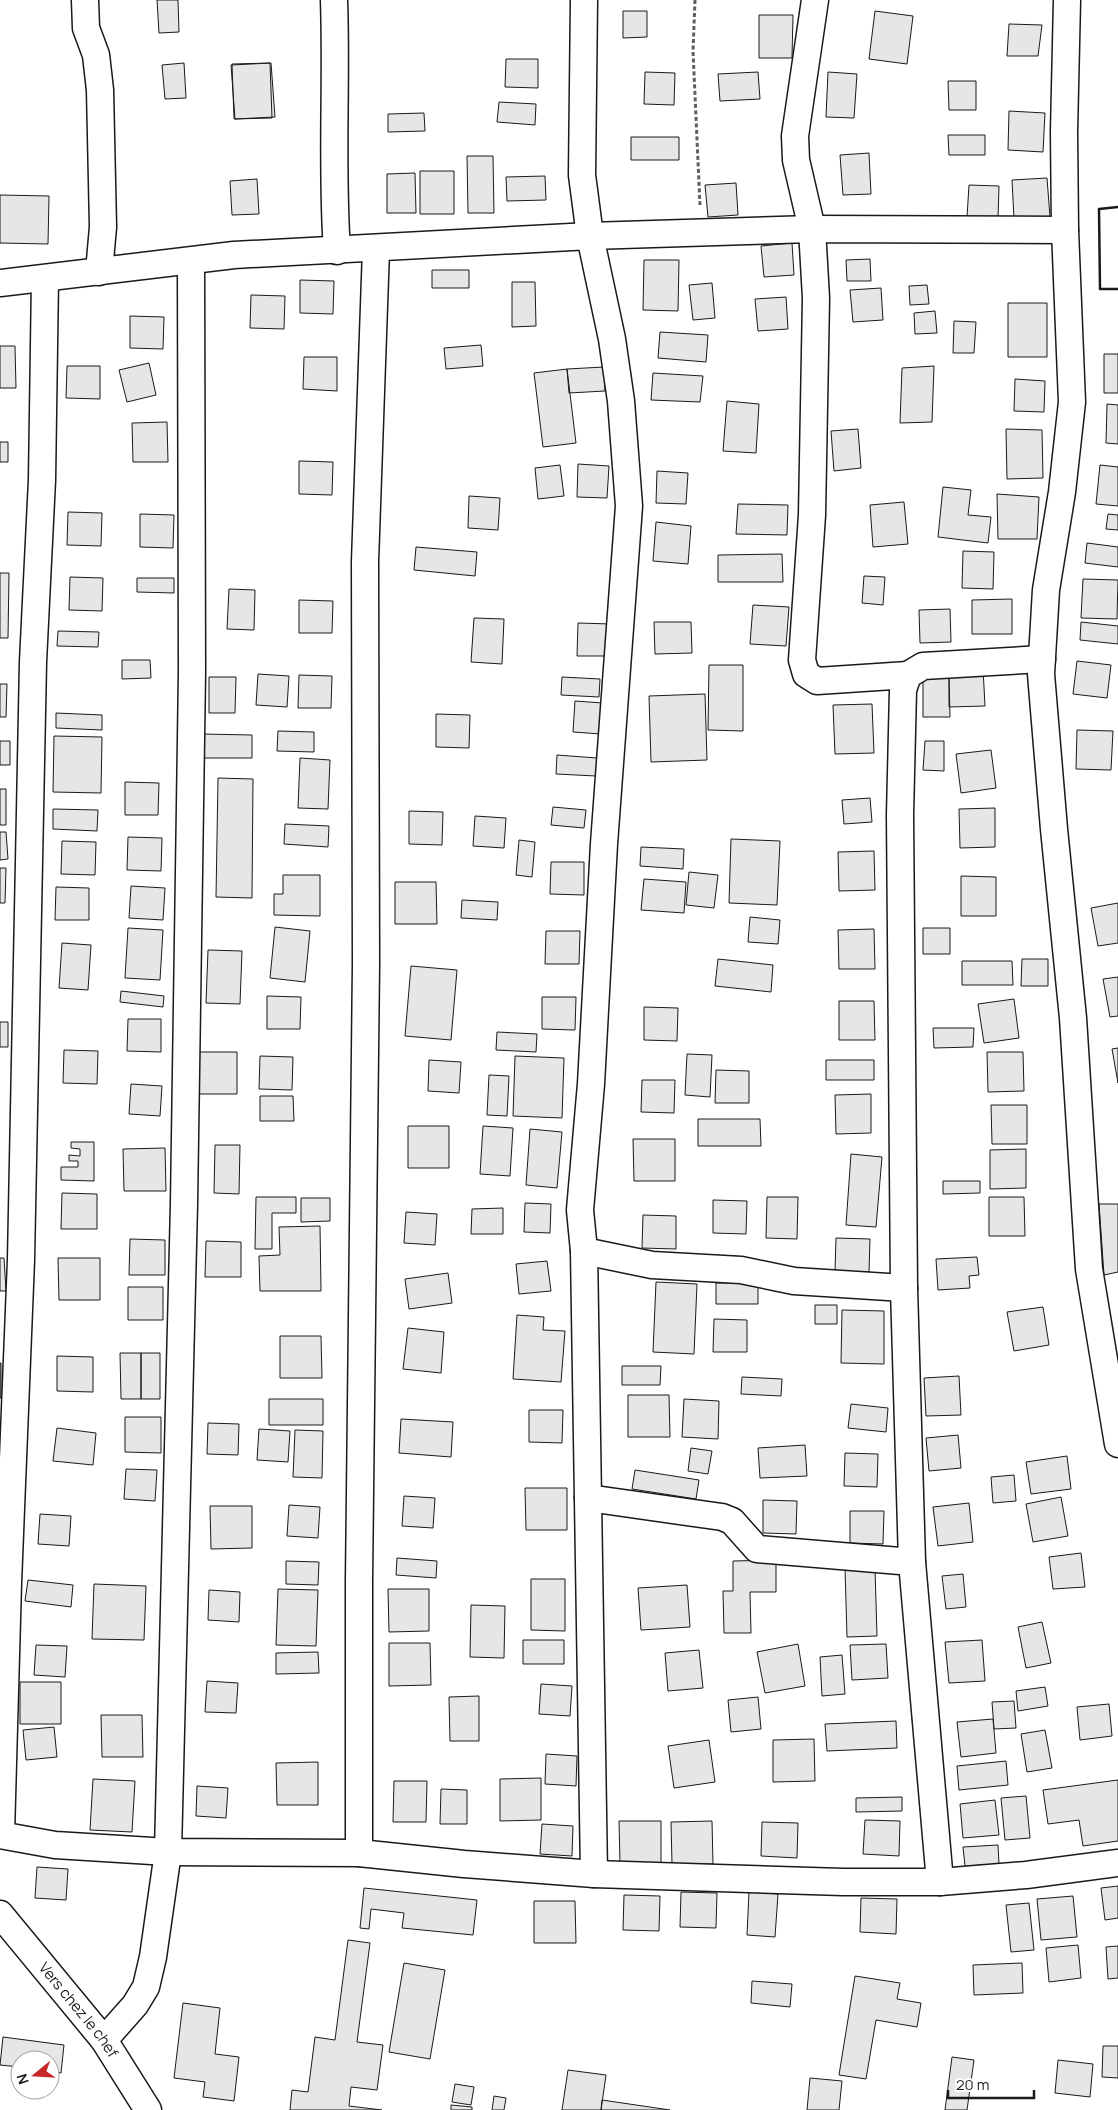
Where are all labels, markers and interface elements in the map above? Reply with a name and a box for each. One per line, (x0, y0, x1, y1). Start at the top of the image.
street label: Vers chez le chef (34, 1958, 124, 2062)
north arrow (10, 2050, 60, 2100)
scale bar (948, 2068, 1034, 2100)
text: N (12, 2071, 33, 2087)
text: 20 m (956, 2074, 989, 2095)

